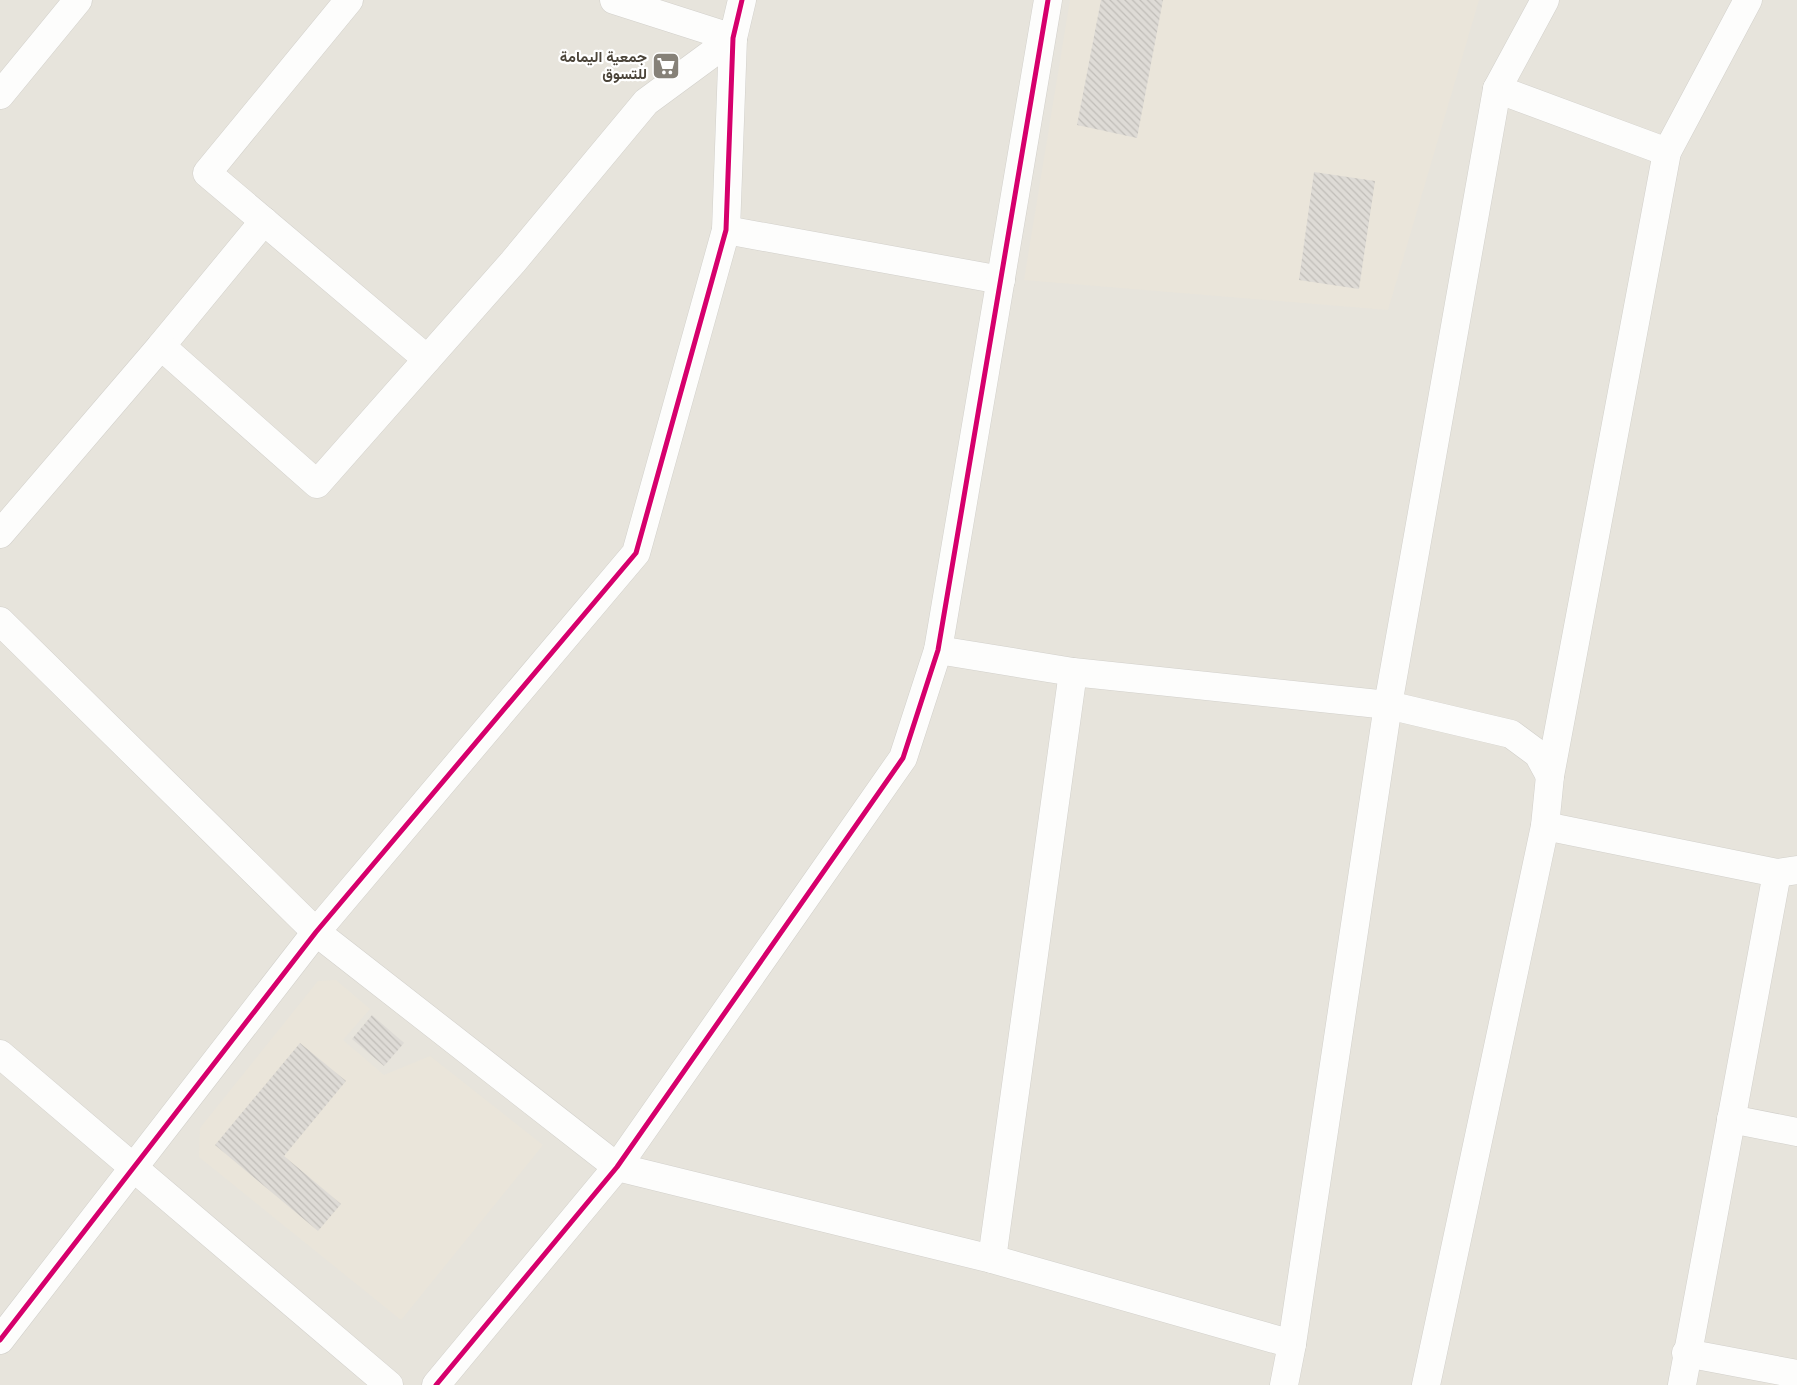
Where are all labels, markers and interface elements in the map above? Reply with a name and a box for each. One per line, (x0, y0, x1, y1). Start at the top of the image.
place label: جمعية اليمامة للتسوق (560, 49, 647, 85)
supermarket icon: جمعية اليمامة للتسوق (651, 51, 681, 81)

